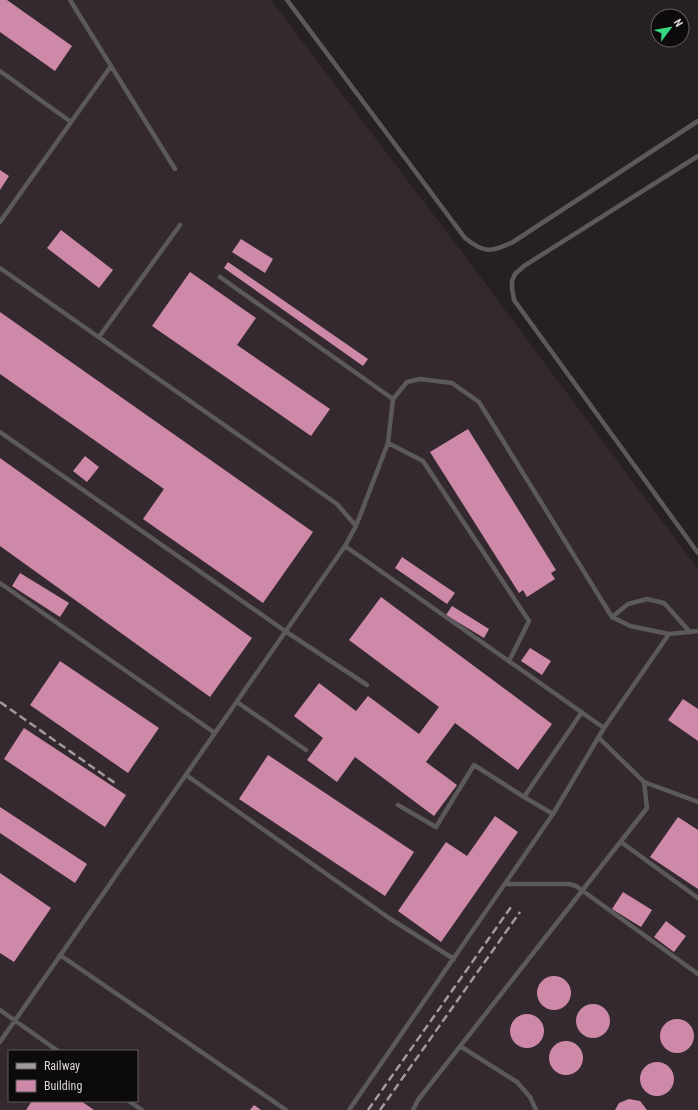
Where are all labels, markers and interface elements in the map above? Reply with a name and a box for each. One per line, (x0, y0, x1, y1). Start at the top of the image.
north arrow (650, 8, 690, 48)
text: N (671, 17, 685, 29)
legend (8, 1050, 138, 1102)
text: Railway (44, 1059, 80, 1073)
text: Building (44, 1079, 82, 1093)

